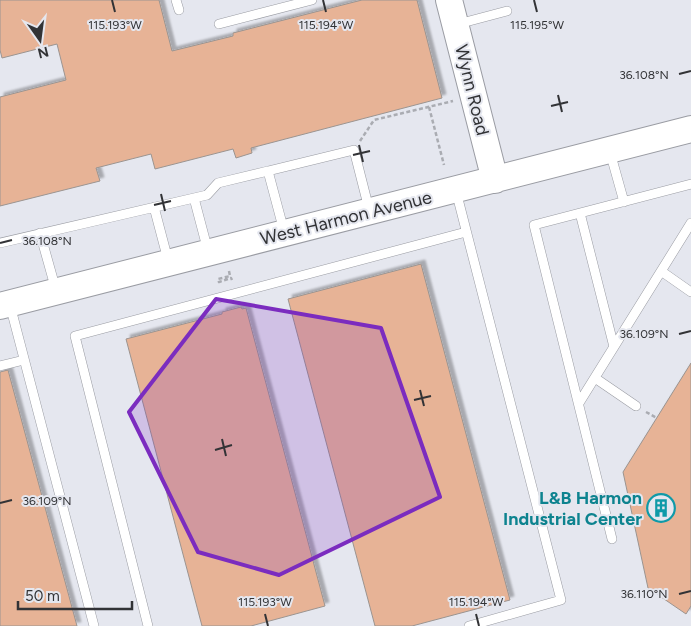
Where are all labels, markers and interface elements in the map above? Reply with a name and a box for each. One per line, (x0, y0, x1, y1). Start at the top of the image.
north arrow (15, 15, 65, 65)
text: 115.193°W (88, 18, 142, 32)
text: 115.194°W (299, 18, 354, 32)
text: 115.195°W (510, 18, 564, 32)
street label: Wynn Road (450, 42, 494, 138)
text: N (36, 43, 50, 62)
text: 36.108°N (619, 68, 669, 82)
street label: West Harmon Avenue (258, 186, 434, 250)
text: 36.108°N (22, 234, 72, 248)
text: 36.109°N (620, 327, 668, 341)
place label: L&B Harmon Industrial Center (503, 487, 642, 530)
building icon: L&B Harmon Industrial Center (646, 493, 676, 523)
text: 36.109°N (23, 494, 71, 508)
scale bar (18, 578, 131, 610)
text: 50 m (25, 587, 60, 605)
text: 36.110°N (620, 587, 668, 601)
text: 115.193°W (238, 595, 292, 609)
text: 115.194°W (449, 595, 504, 609)

